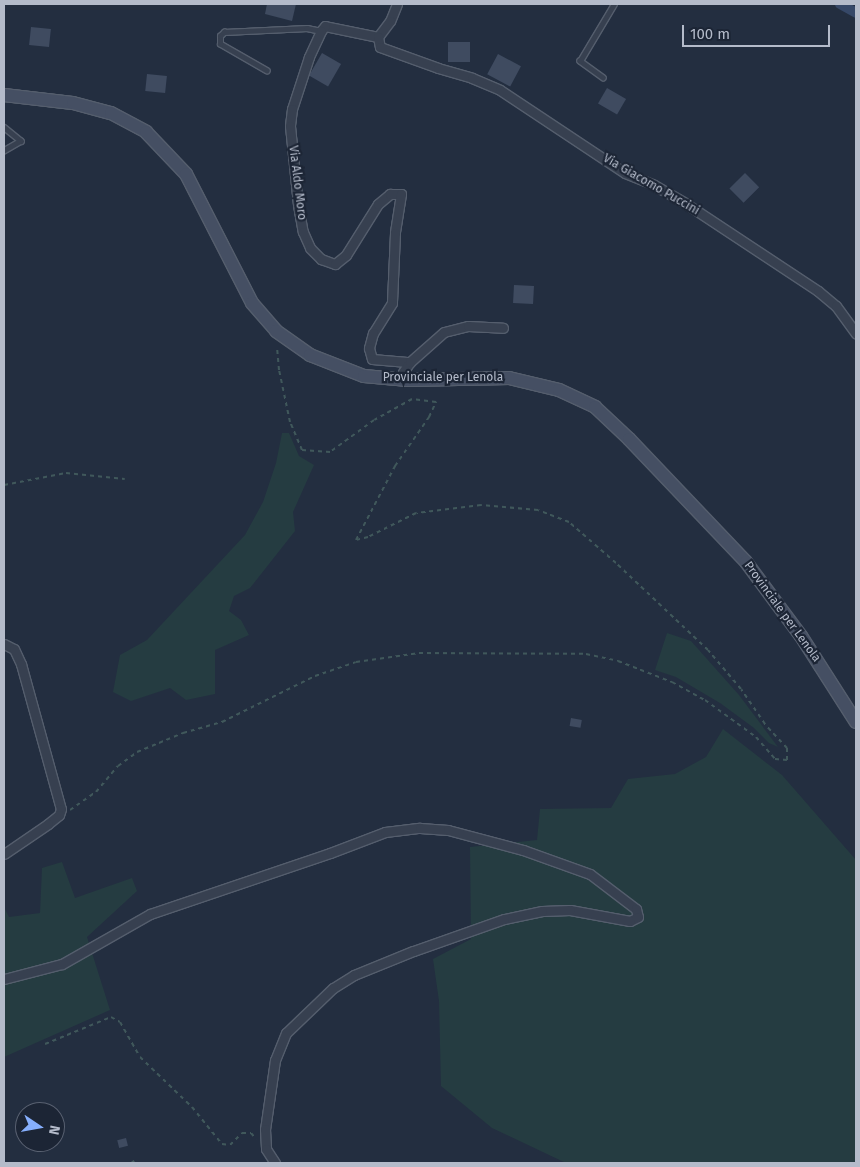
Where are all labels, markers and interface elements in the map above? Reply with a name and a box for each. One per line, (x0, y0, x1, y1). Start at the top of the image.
scale bar (685, 15, 832, 47)
text: 100 m (690, 25, 730, 43)
street label: Via Aldo Moro (285, 145, 309, 221)
street label: Via Giacomo Puccini (600, 152, 702, 218)
street label: Provinciale per Lenola (383, 371, 503, 385)
street label: Provinciale per Lenola (741, 559, 823, 665)
north arrow (15, 1102, 65, 1152)
text: N (45, 1124, 63, 1136)

